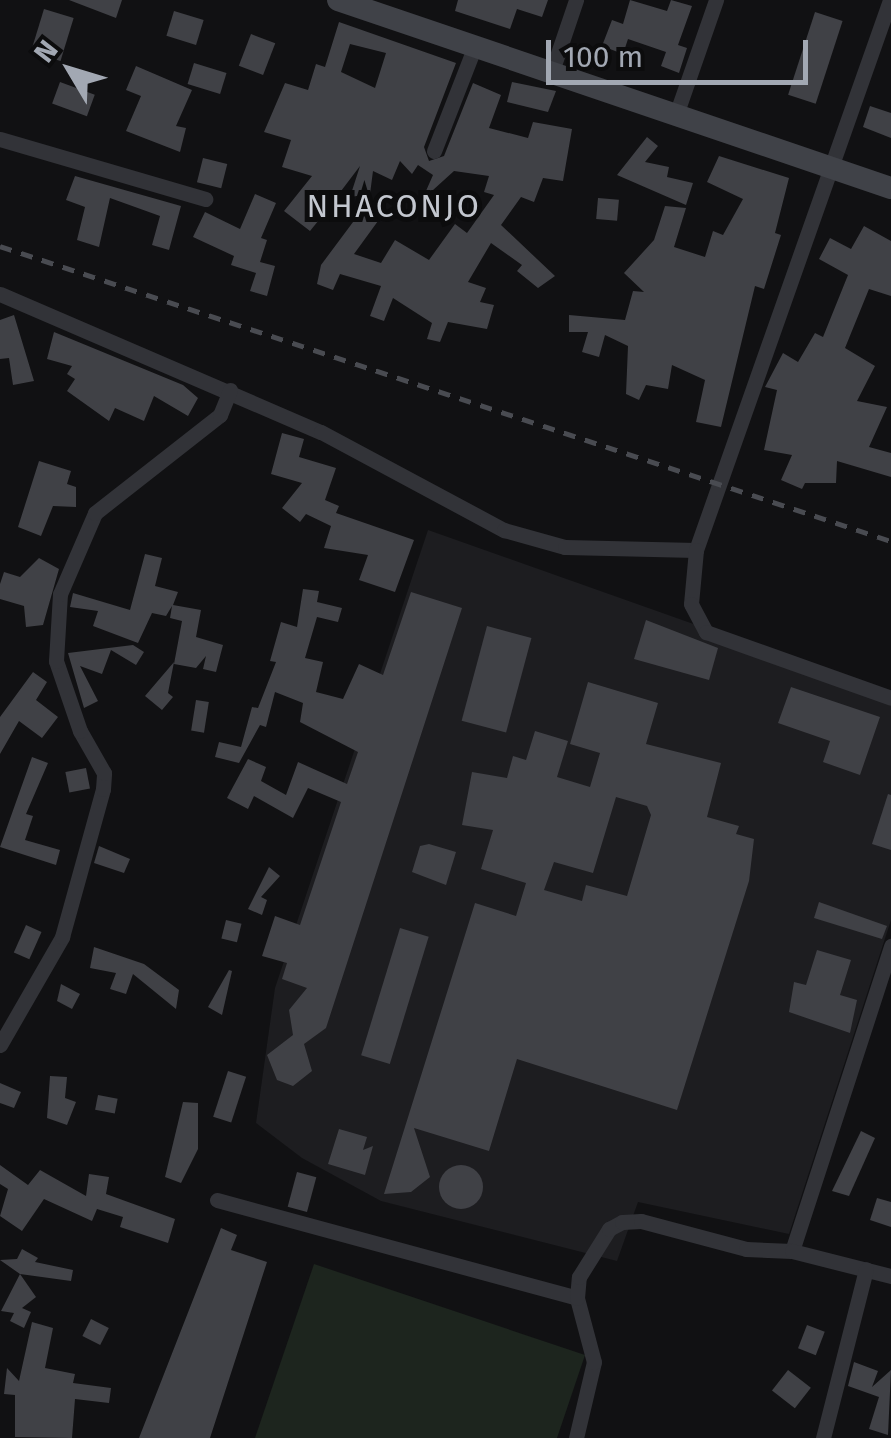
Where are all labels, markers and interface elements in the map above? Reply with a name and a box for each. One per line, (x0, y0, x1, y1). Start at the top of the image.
north arrow (20, 20, 120, 120)
scale bar (551, 20, 814, 82)
text: N (27, 34, 65, 69)
text: 100 m (563, 39, 643, 75)
district label: NHACONJO (307, 187, 481, 225)

